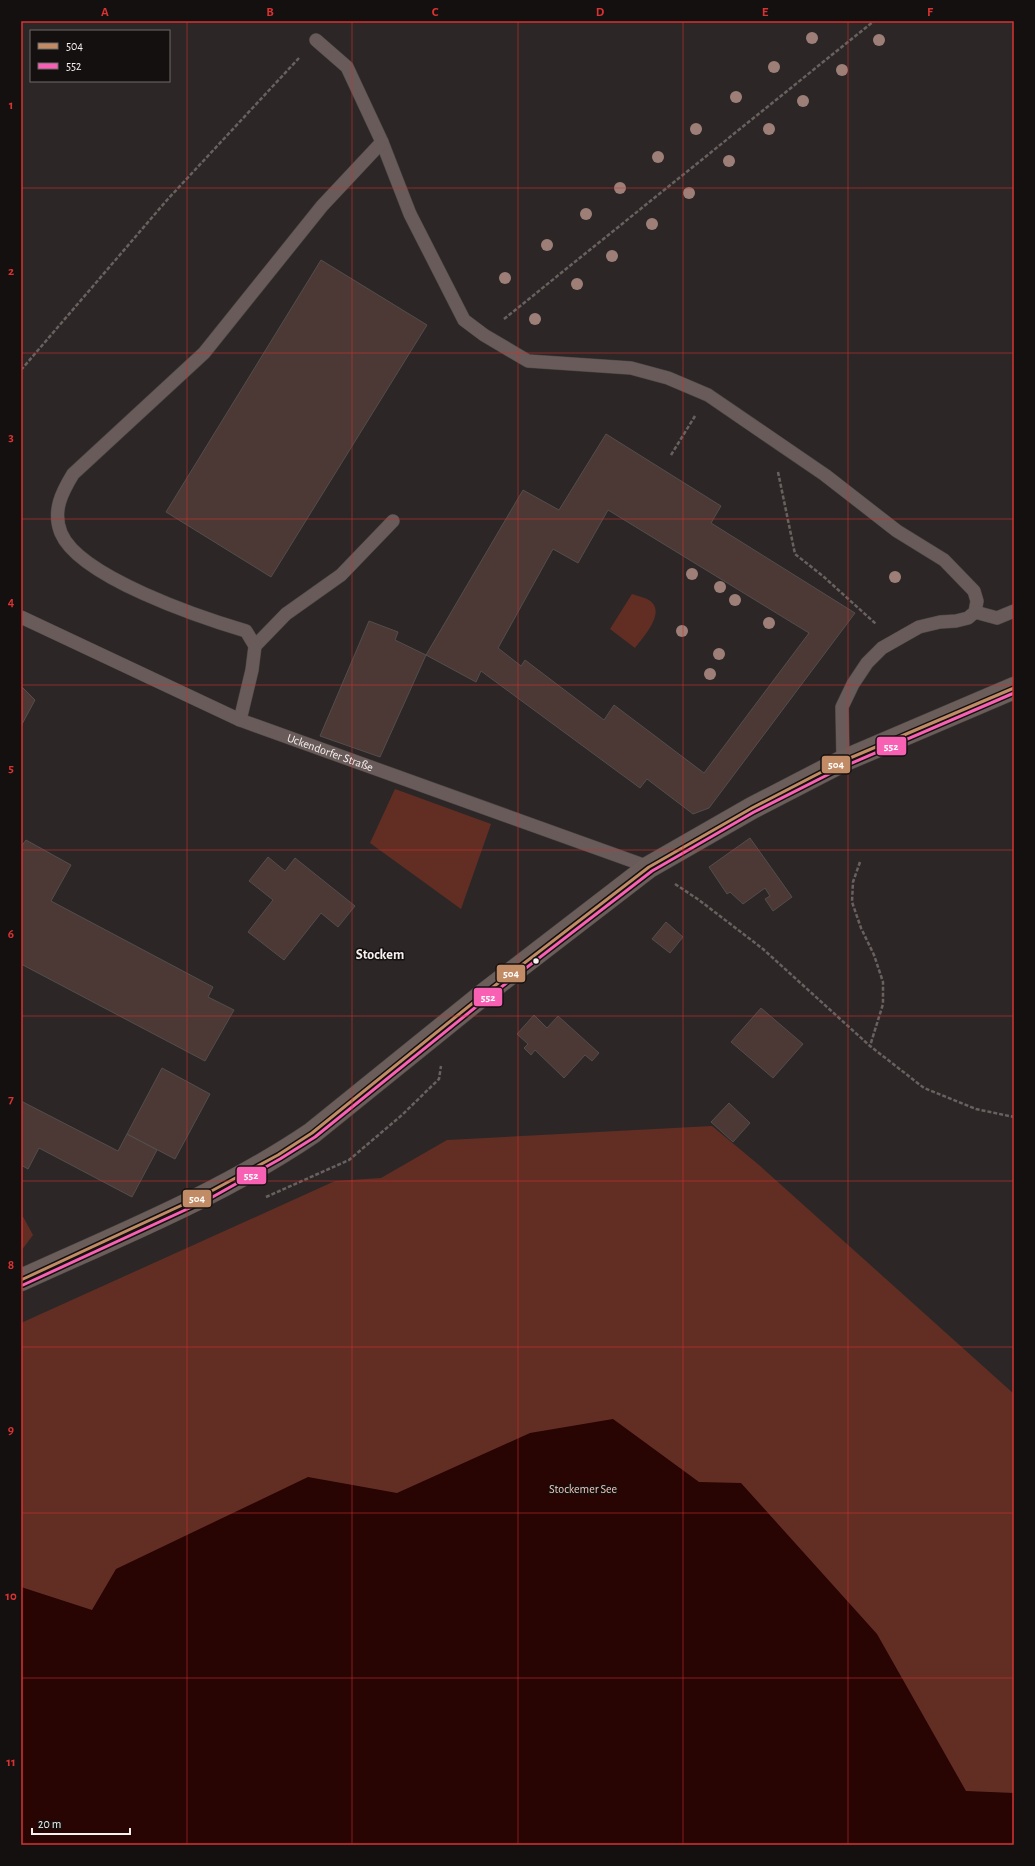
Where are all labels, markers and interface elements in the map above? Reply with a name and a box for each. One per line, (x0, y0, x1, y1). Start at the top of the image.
text: A (101, 6, 109, 19)
text: B (266, 6, 274, 19)
text: C (432, 6, 439, 19)
text: D (596, 6, 605, 19)
text: E (762, 6, 769, 19)
text: F (927, 6, 934, 19)
legend (30, 30, 170, 82)
text: 504 (66, 40, 83, 52)
text: 552 (66, 60, 82, 72)
text: 1 (9, 99, 13, 112)
text: 2 (8, 265, 14, 278)
text: 3 (8, 431, 14, 444)
text: 4 (8, 596, 15, 609)
street label: Uckendorfer Straße (286, 732, 375, 773)
line badge: 552 (876, 736, 907, 756)
text: 552 (884, 741, 898, 752)
line badge: 504 (821, 755, 851, 774)
text: 504 (828, 759, 844, 770)
text: 5 (8, 762, 14, 775)
text: 6 (8, 928, 14, 941)
district label: Stockem (356, 948, 404, 962)
unlabelled marker (531, 956, 541, 966)
line badge: 504 (496, 964, 526, 983)
text: 504 (503, 968, 519, 979)
line badge: 552 (473, 987, 503, 1007)
text: 552 (481, 992, 495, 1003)
text: 7 (8, 1093, 14, 1106)
line badge: 552 (236, 1166, 267, 1185)
text: 552 (244, 1170, 258, 1181)
line badge: 504 (182, 1189, 212, 1208)
text: 504 (189, 1193, 205, 1204)
text: 8 (8, 1259, 14, 1272)
text: 9 (8, 1424, 14, 1437)
park label: Stockemer See (549, 1483, 617, 1495)
text: 10 (5, 1590, 17, 1603)
text: 11 (6, 1756, 16, 1769)
scale bar (32, 1810, 130, 1836)
text: 20 m (38, 1818, 61, 1830)

